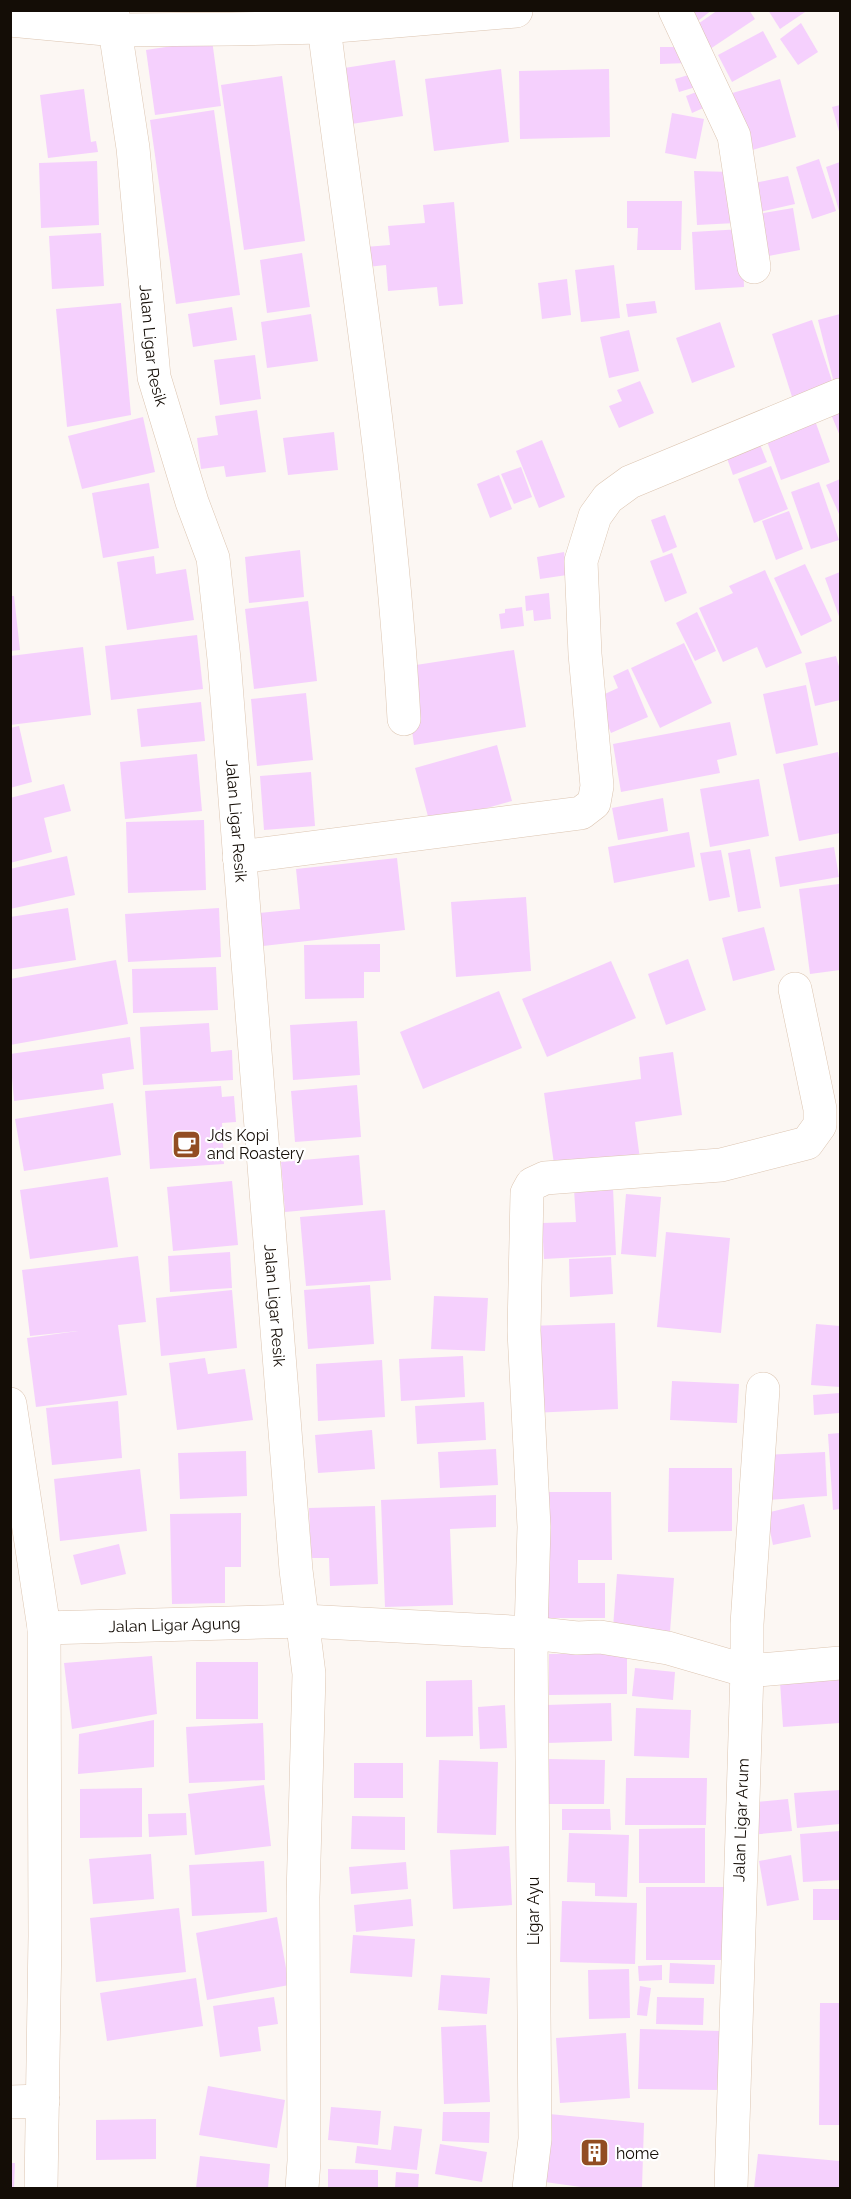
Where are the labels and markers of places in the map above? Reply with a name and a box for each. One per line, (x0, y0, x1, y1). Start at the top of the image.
place label: Jds Kopi and Roastery (207, 1126, 304, 1163)
cafe icon: Jds Kopi and Roastery (170, 1128, 202, 1160)
building icon: home (579, 2137, 611, 2169)
place label: home (616, 2144, 659, 2163)

